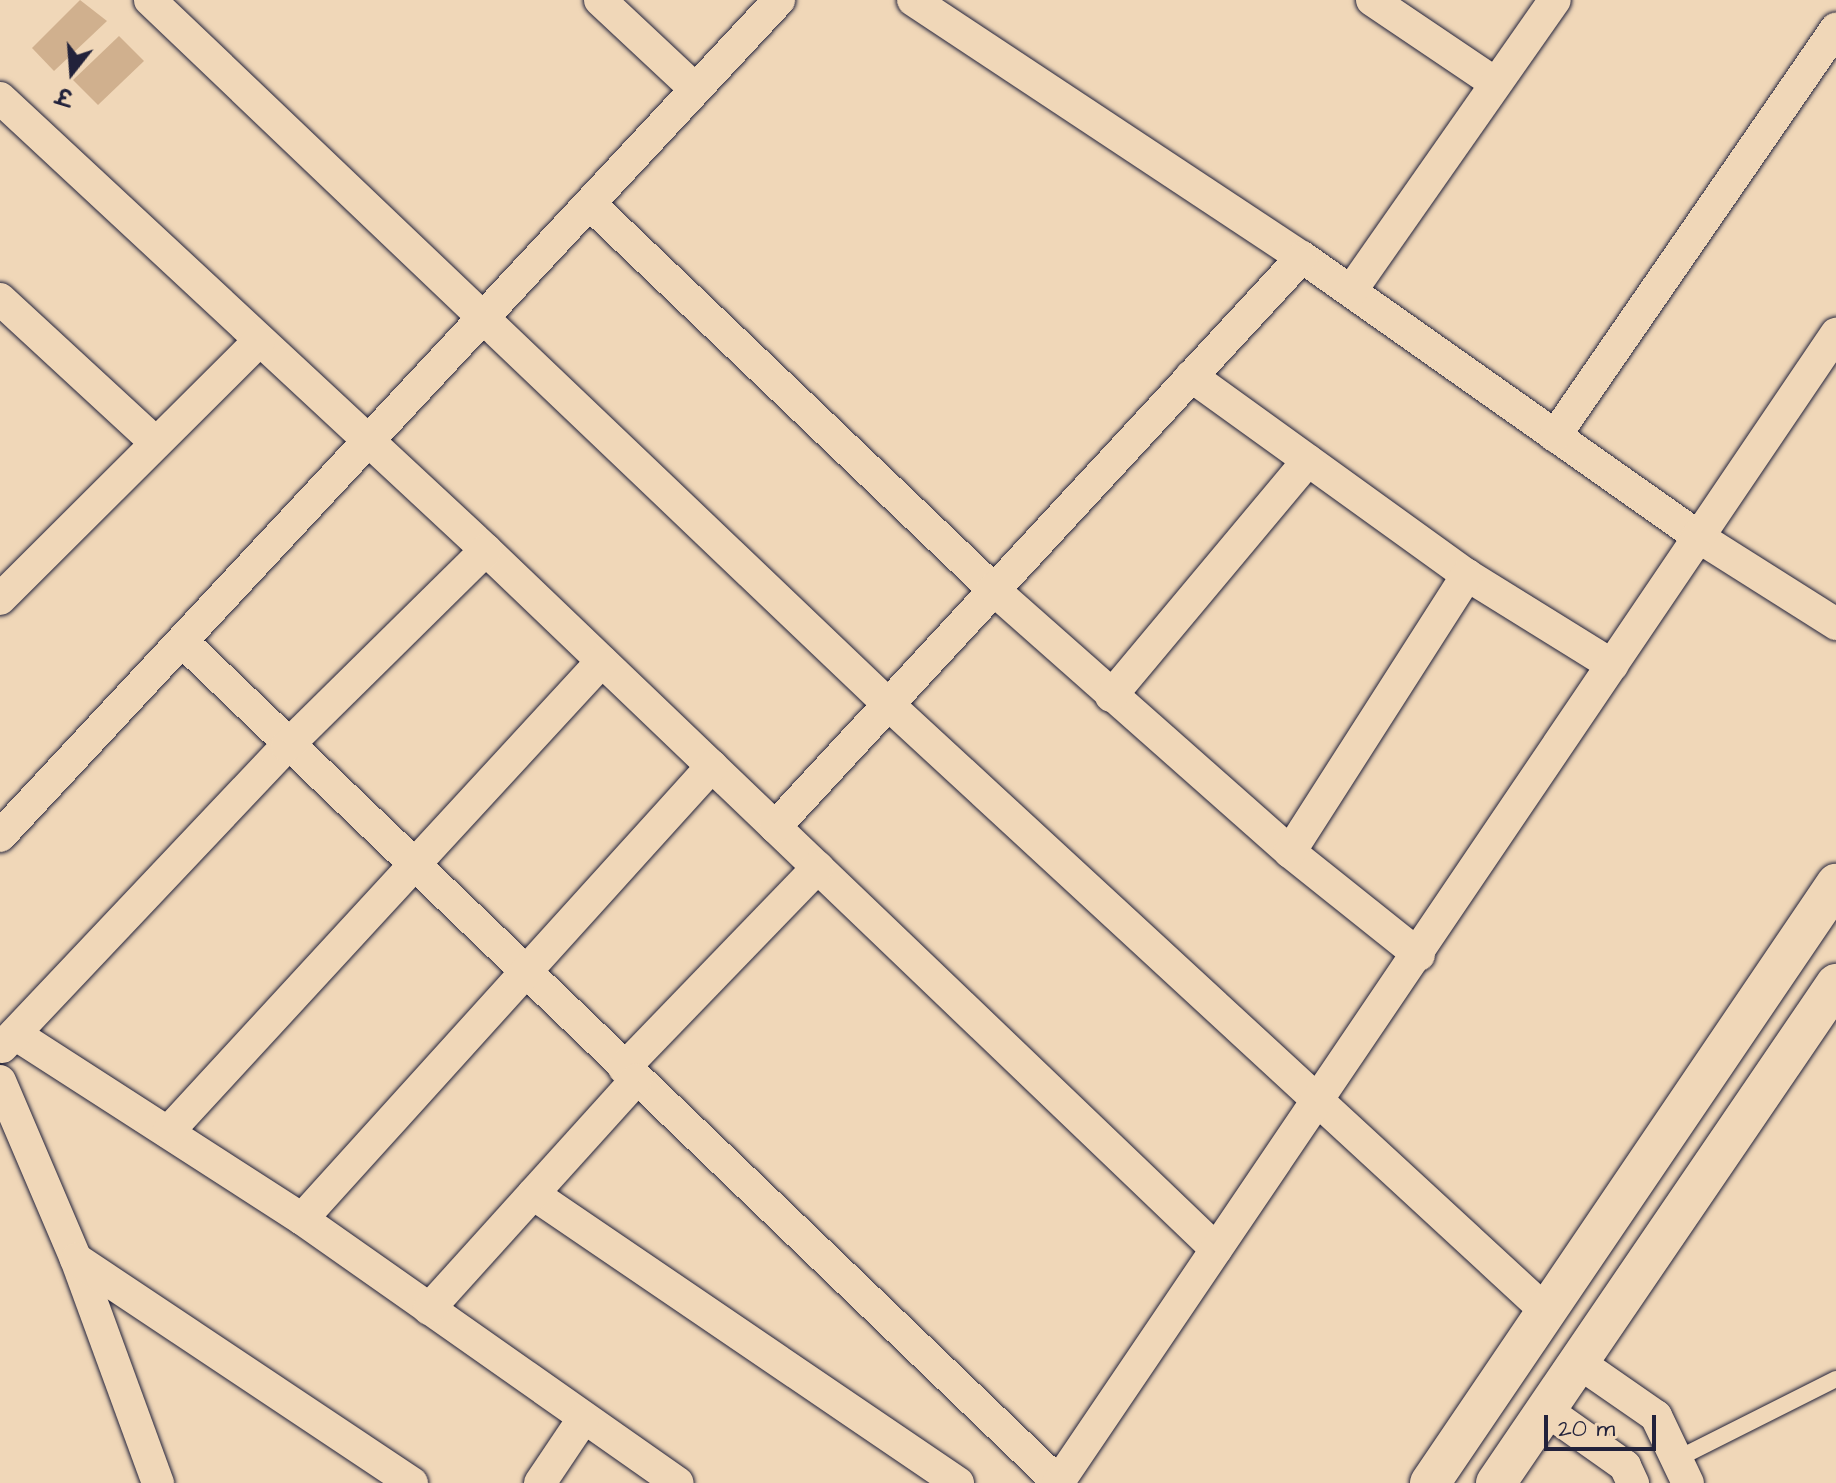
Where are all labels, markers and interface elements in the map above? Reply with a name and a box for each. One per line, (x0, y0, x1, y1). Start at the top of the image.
north arrow (32, 32, 112, 112)
text: उ (53, 78, 76, 112)
scale bar (1548, 1399, 1660, 1449)
text: 20 m (1558, 1412, 1615, 1446)

